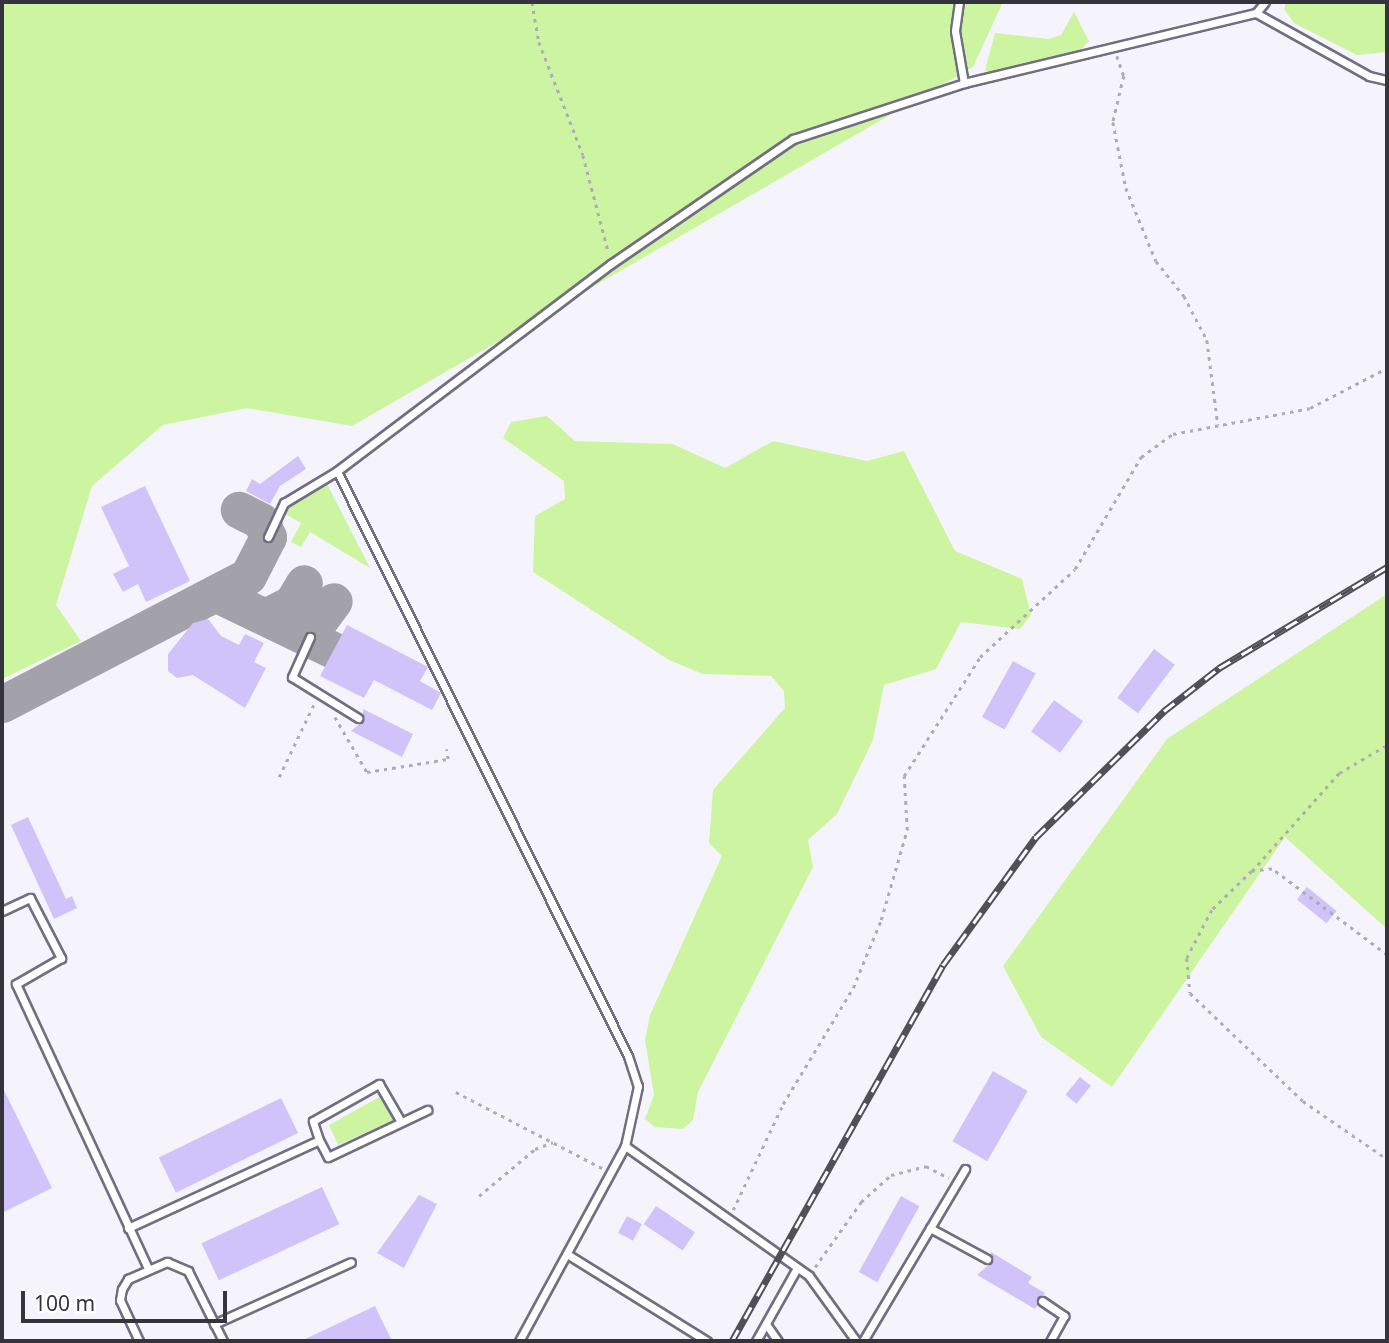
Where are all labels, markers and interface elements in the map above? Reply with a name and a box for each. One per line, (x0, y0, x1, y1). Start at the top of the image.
scale bar (24, 1276, 231, 1320)
text: 100 m (34, 1289, 95, 1317)

